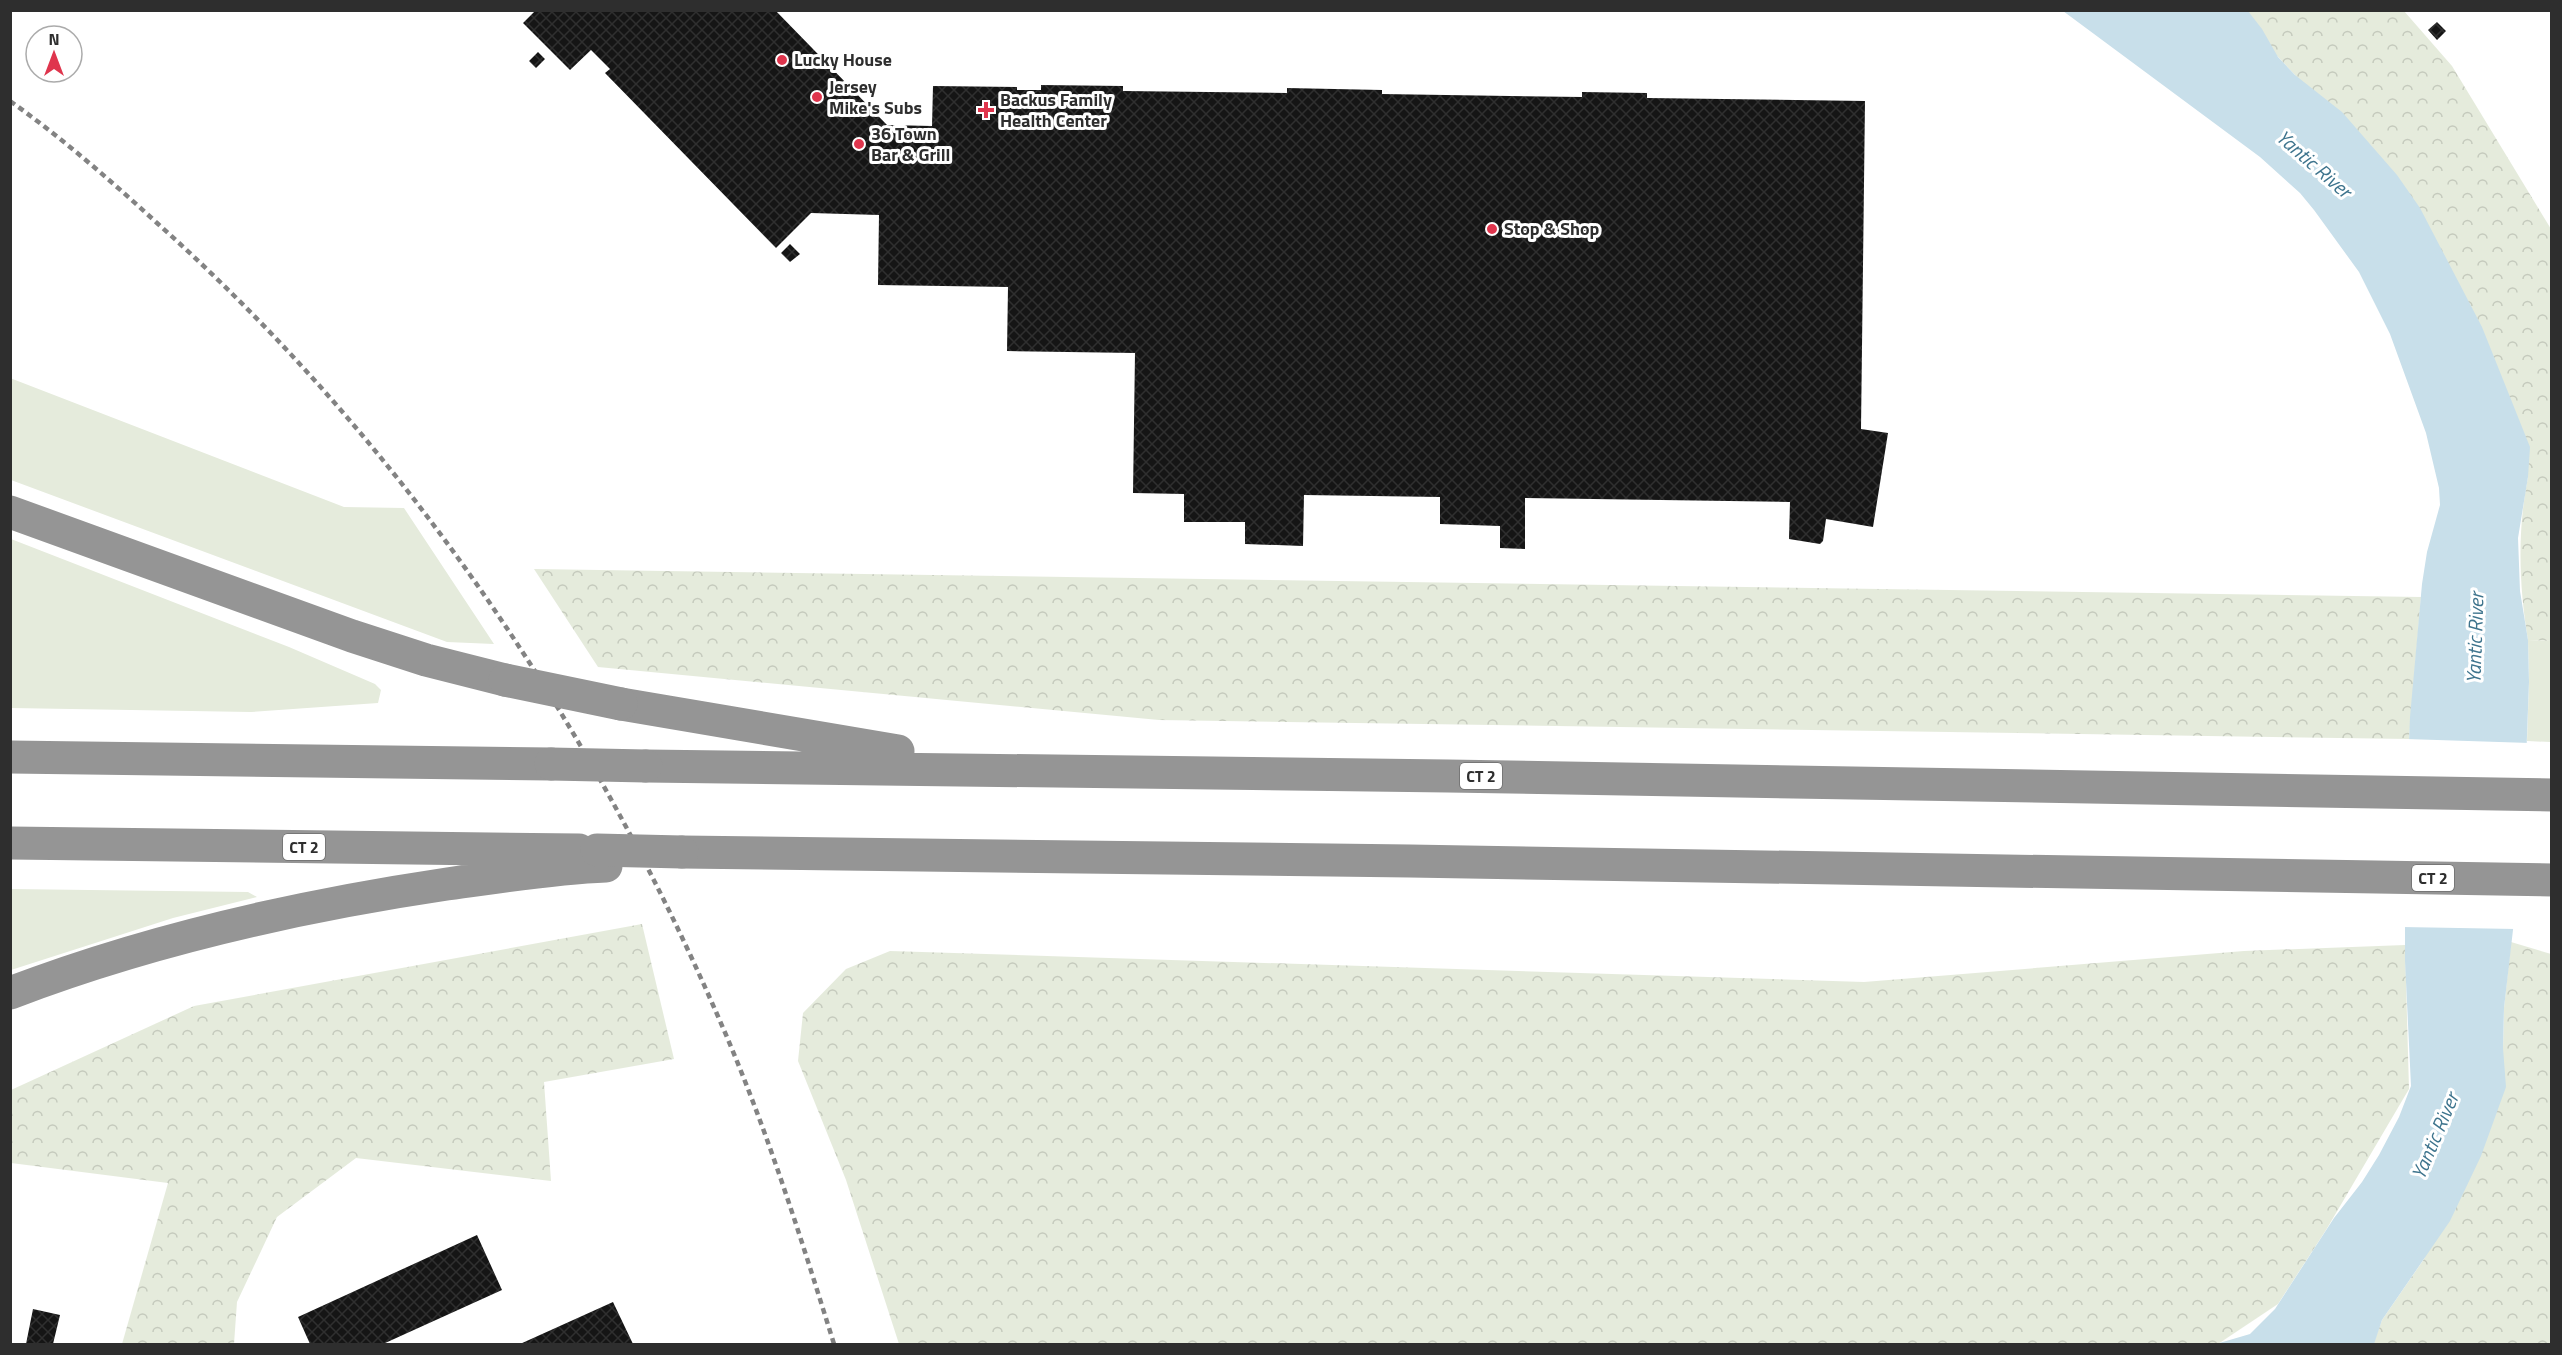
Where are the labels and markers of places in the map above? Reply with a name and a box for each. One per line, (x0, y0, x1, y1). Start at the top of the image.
place label: Lucky House (794, 46, 892, 73)
marker: Lucky House (775, 53, 789, 67)
place label: Jersey Mike's Subs (829, 73, 922, 121)
place label: Backus Family Health Center (1000, 86, 1112, 134)
marker: Jersey Mike's Subs (810, 90, 824, 104)
marker: Backus Family Health Center (977, 101, 995, 119)
place label: 36 Town Bar & Grill (871, 120, 950, 168)
marker: 36 Town Bar & Grill (852, 137, 866, 151)
place label: Stop & Shop (1504, 215, 1599, 242)
marker: Stop & Shop (1485, 222, 1499, 236)

